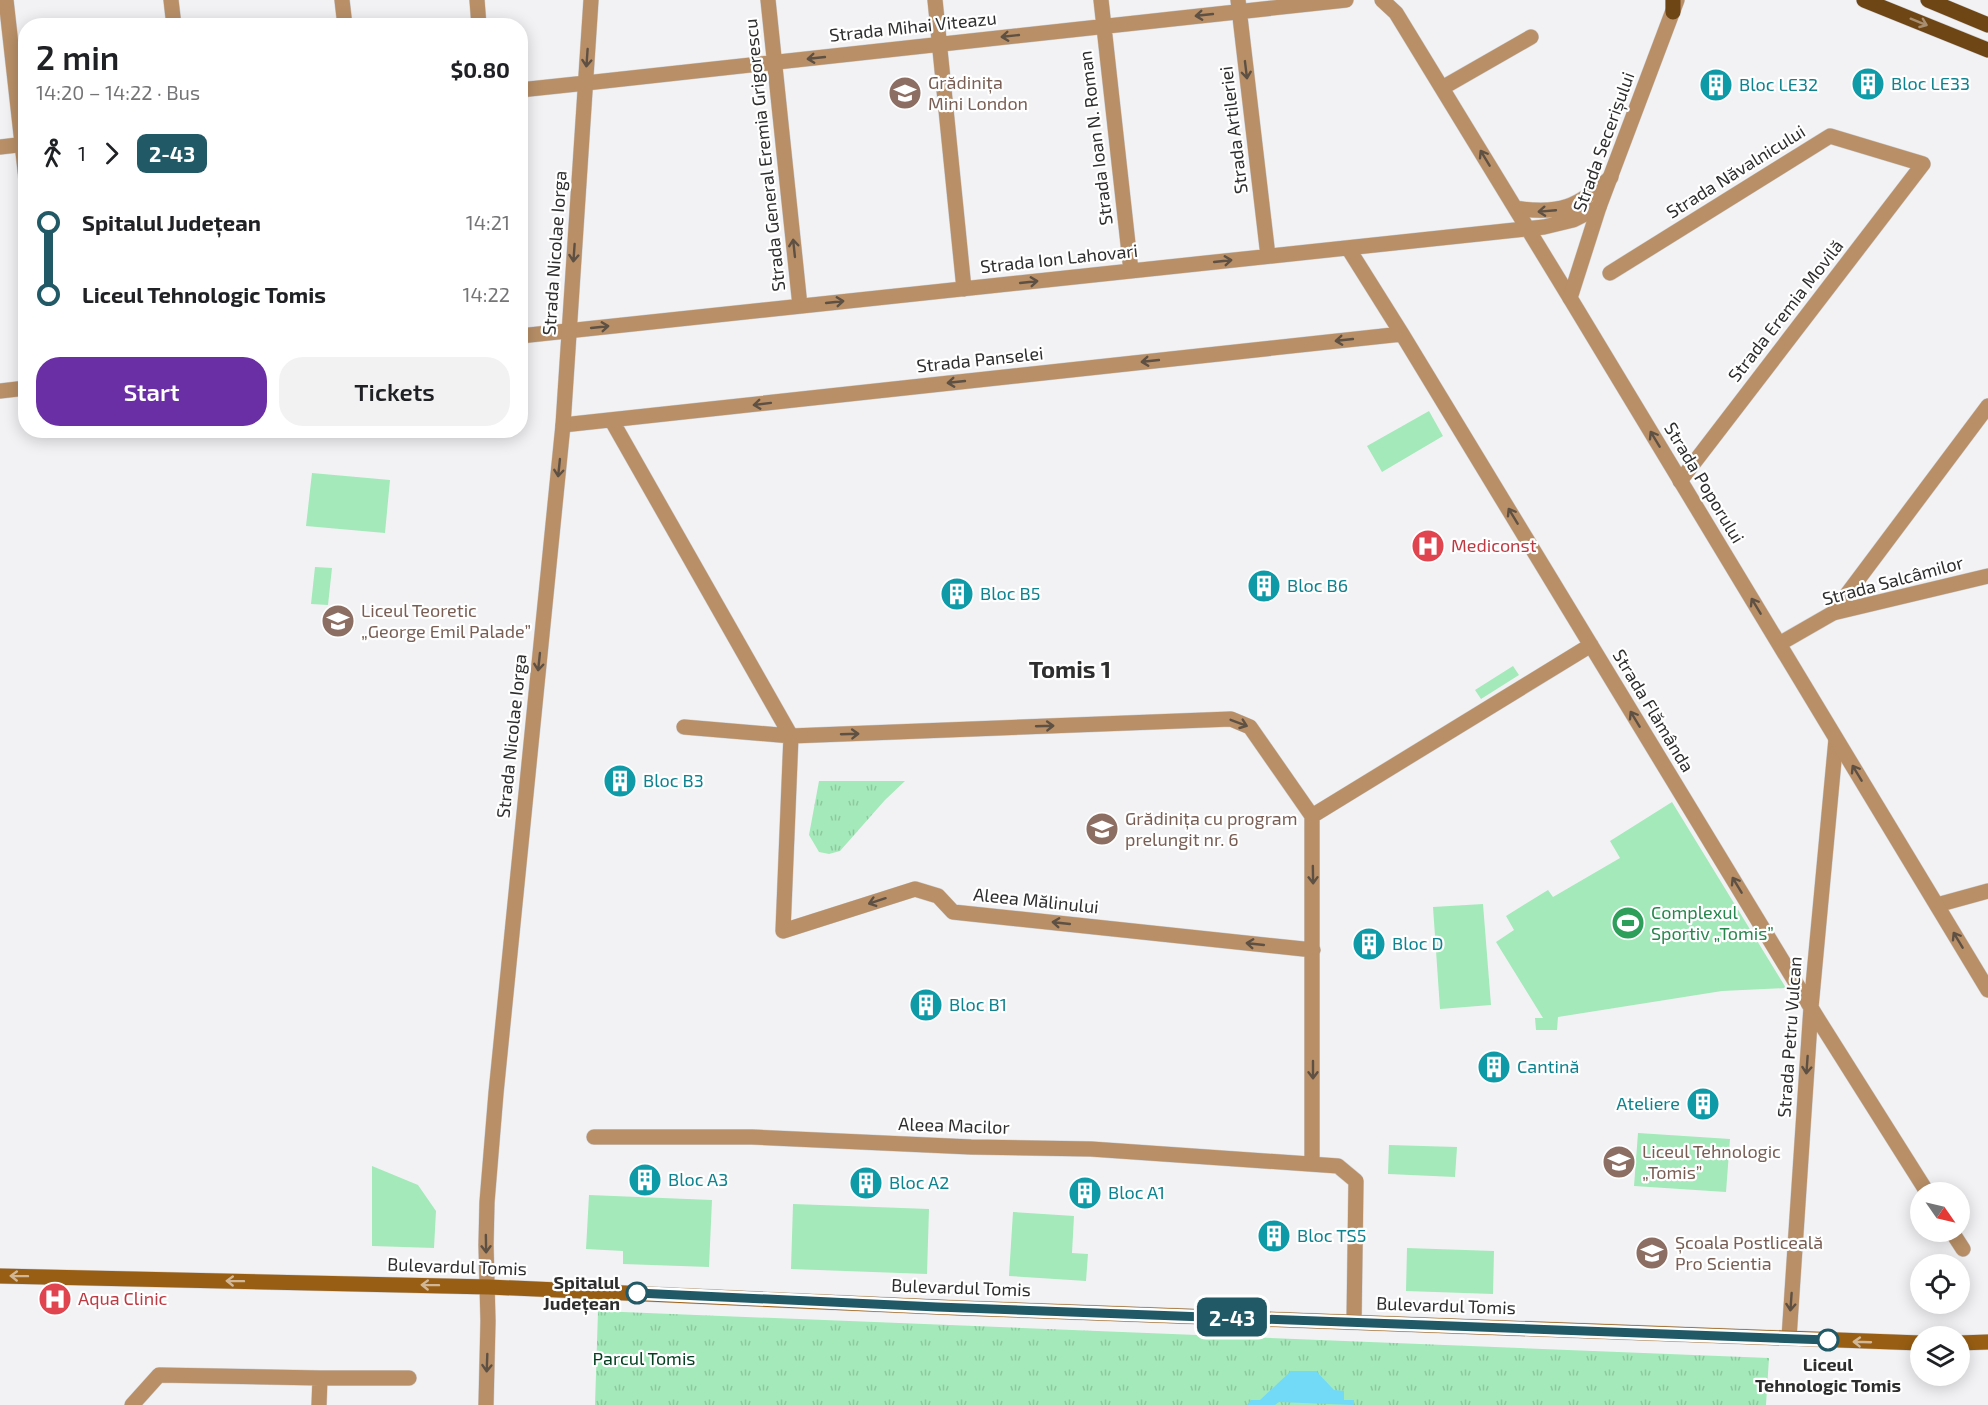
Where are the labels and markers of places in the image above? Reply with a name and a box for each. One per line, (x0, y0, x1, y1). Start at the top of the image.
building icon: Bloc LE33 (1850, 66, 1886, 102)
building icon: Bloc LE32 (1698, 67, 1734, 103)
place label: Grădinița Mini London (928, 71, 1028, 114)
place label: Bloc LE33 (1891, 72, 1970, 94)
place label: Bloc LE32 (1739, 73, 1818, 95)
school or university icon: Grădinița Mini London (887, 75, 923, 111)
hospital icon: Mediconst (1410, 528, 1446, 564)
place label: Mediconst (1451, 534, 1537, 556)
building icon: Bloc B6 (1246, 568, 1282, 604)
place label: Bloc B6 (1287, 574, 1348, 596)
building icon: Bloc B5 (939, 576, 975, 612)
place label: Bloc B5 (980, 582, 1040, 604)
place label: Liceul Teoretic „George Emil Palade” (361, 599, 531, 642)
school or university icon: Liceul Teoretic „George Emil Palade” (320, 603, 356, 639)
building icon: Bloc B3 (602, 763, 638, 799)
place label: Bloc B3 (643, 769, 704, 791)
place label: Grădinița cu program prelungit nr. 6 (1125, 807, 1298, 850)
school or university icon: Grădinița cu program prelungit nr. 6 (1084, 811, 1120, 847)
place label: Complexul Sportiv „Tomis” (1651, 901, 1774, 944)
sports icon: Complexul Sportiv „Tomis” (1610, 905, 1646, 941)
building icon: Bloc D (1351, 926, 1387, 962)
place label: Bloc D (1392, 932, 1444, 954)
building icon: Bloc B1 (908, 987, 944, 1023)
place label: Bloc B1 (949, 993, 1007, 1015)
building icon: Cantină (1476, 1049, 1512, 1085)
place label: Cantină (1517, 1055, 1579, 1077)
building icon: Ateliere (1685, 1086, 1721, 1122)
place label: Ateliere (1616, 1092, 1680, 1114)
place label: Liceul Tehnologic „Tomis” (1642, 1140, 1781, 1183)
school or university icon: Liceul Tehnologic „Tomis” (1601, 1144, 1637, 1180)
building icon: Bloc A3 (627, 1162, 663, 1198)
building icon: Bloc A2 (848, 1165, 884, 1201)
place label: Bloc A3 (668, 1168, 728, 1190)
place label: Bloc A2 (889, 1171, 949, 1193)
building icon: Bloc A1 (1067, 1175, 1103, 1211)
place label: Bloc A1 (1108, 1181, 1165, 1203)
building icon: Bloc TS5 (1256, 1218, 1292, 1254)
place label: Bloc TS5 (1297, 1224, 1366, 1246)
place label: Școala Postliceală Pro Scientia (1675, 1231, 1823, 1274)
school or university icon: Școala Postliceală Pro Scientia (1634, 1235, 1670, 1271)
place label: Spitalul Județean (543, 1271, 620, 1316)
hospital icon: Aqua Clinic (37, 1281, 73, 1317)
marker: Spitalul Județean (626, 1282, 648, 1304)
place label: Aqua Clinic (78, 1287, 168, 1309)
marker: Liceul Tehnologic Tomis (1817, 1329, 1839, 1351)
place label: Liceul Tehnologic Tomis (1755, 1353, 1901, 1396)

